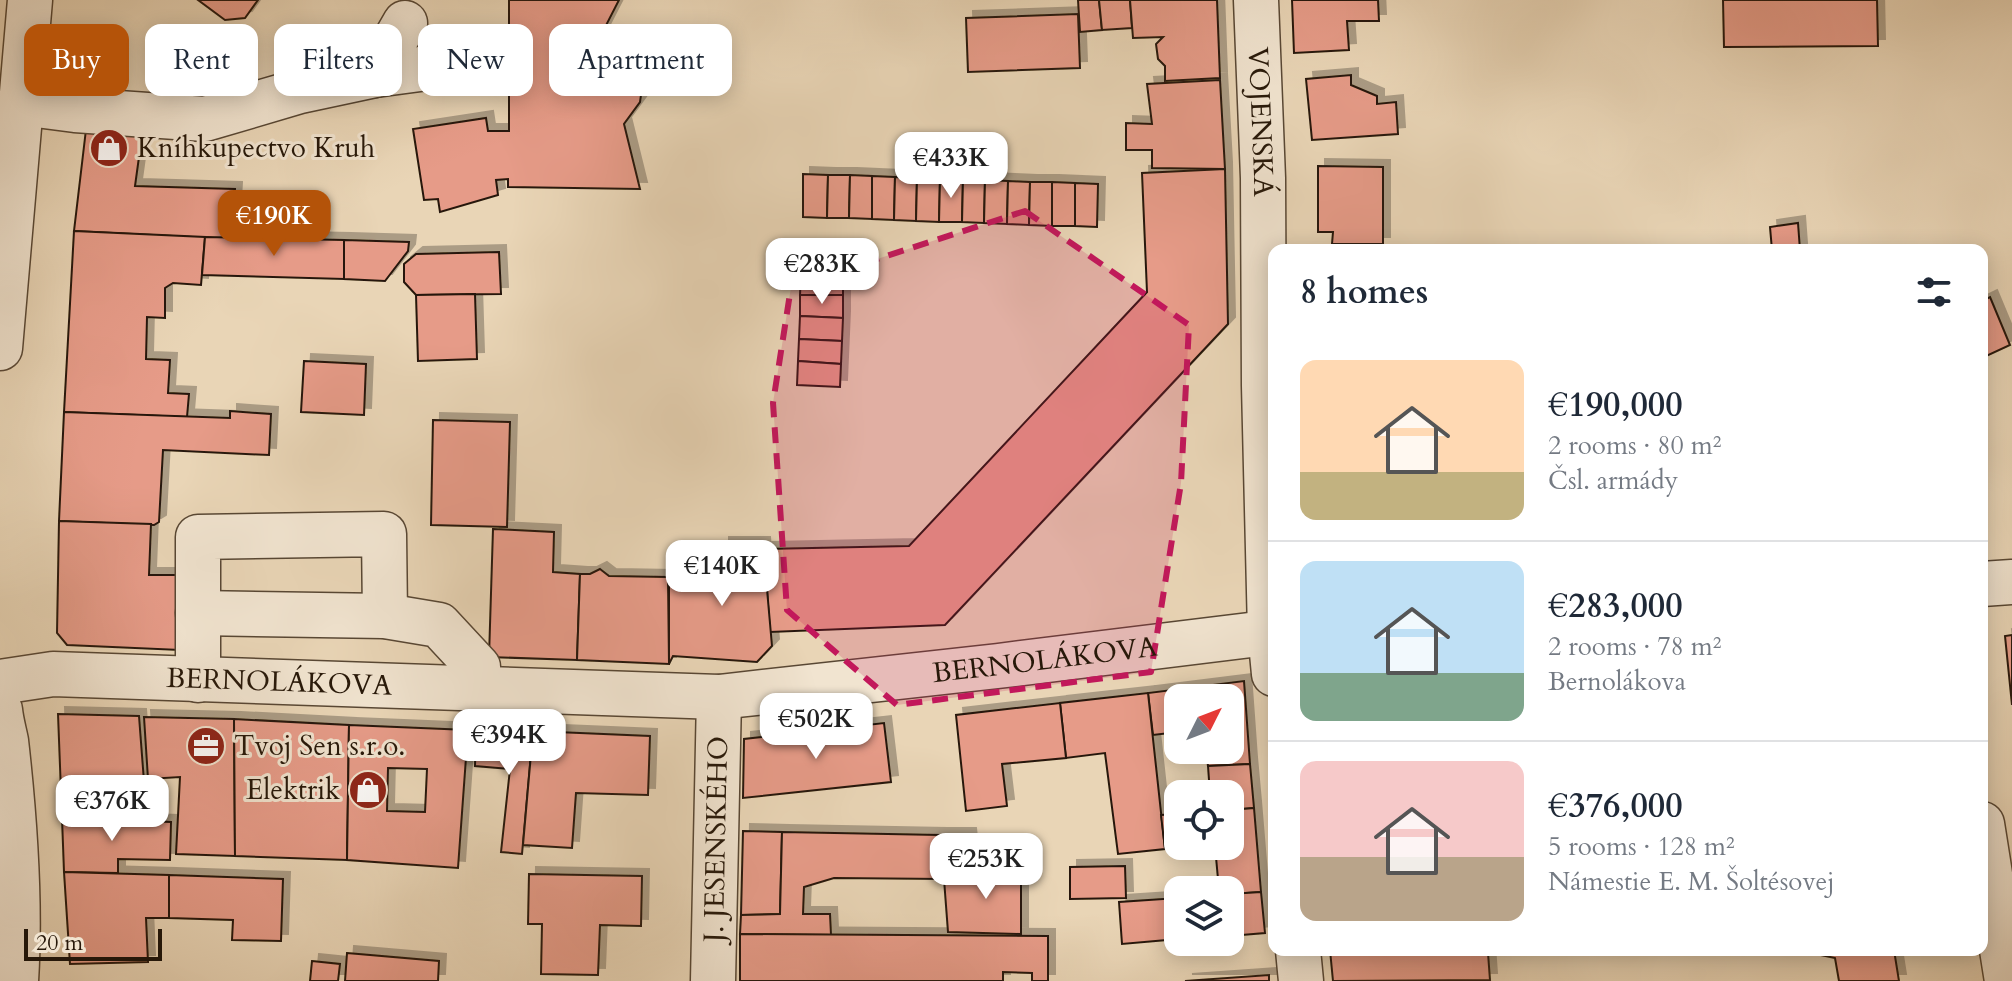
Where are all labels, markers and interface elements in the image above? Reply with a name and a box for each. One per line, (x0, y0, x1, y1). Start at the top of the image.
chip: Buy (24, 24, 129, 96)
chip: Rent (145, 24, 258, 96)
chip: Filters (274, 24, 402, 96)
chip: New (418, 24, 533, 96)
chip: Apartment (549, 24, 732, 96)
street label: VOJENSKÁ (1239, 46, 1282, 197)
shop icon: Kníhkupectvo Kruh (88, 127, 130, 169)
place label: Kníhkupectvo Kruh (137, 129, 375, 167)
pin: €433K (895, 132, 1007, 200)
text: €433K (913, 140, 989, 175)
pin: €190K (218, 190, 330, 258)
text: €190K (236, 198, 312, 233)
pin: €283K (766, 238, 878, 306)
text: €283K (784, 246, 860, 281)
text: 8 homes (1300, 269, 1428, 315)
icon: filters (1912, 270, 1956, 314)
text: €190,000 (1548, 382, 1683, 428)
icon: home (1364, 392, 1460, 488)
text: 2 rooms · 80 m² (1548, 428, 1721, 463)
text: Čsl. armády (1548, 463, 1678, 498)
pin: €140K (666, 540, 778, 608)
text: €140K (684, 548, 760, 583)
text: €283,000 (1548, 583, 1683, 629)
icon: home (1364, 593, 1460, 689)
street label: BERNOLÁKOVA (930, 628, 1160, 692)
text: 2 rooms · 78 m² (1548, 629, 1721, 664)
street label: BERNOLÁKOVA (166, 659, 393, 705)
text: Bernolákova (1548, 664, 1686, 699)
north arrow (1164, 684, 1244, 764)
map controls (1164, 684, 1244, 956)
pin: €502K (760, 693, 872, 761)
text: €502K (778, 701, 854, 736)
pin: €394K (453, 709, 565, 777)
text: €394K (471, 717, 547, 752)
office icon: Tvoj Sen s.r.o. (185, 725, 227, 767)
place label: Tvoj Sen s.r.o. (234, 727, 405, 765)
street label: J. JESENSKÉHO (695, 736, 737, 946)
shop icon: Elektrik (347, 769, 389, 811)
place label: Elektrik (246, 771, 340, 809)
pin: €376K (56, 775, 168, 843)
button: locate (1164, 780, 1244, 860)
text: €376K (74, 783, 150, 818)
text: €376,000 (1548, 783, 1683, 829)
icon: home (1364, 793, 1460, 889)
text: 5 rooms · 128 m² (1548, 829, 1735, 864)
pin: €253K (930, 833, 1042, 901)
text: €253K (948, 841, 1024, 876)
text: Námestie E. M. Šoltésovej (1548, 864, 1835, 899)
button: layers (1164, 876, 1244, 956)
scale bar (24, 925, 162, 961)
text: 20 m (36, 928, 83, 958)

